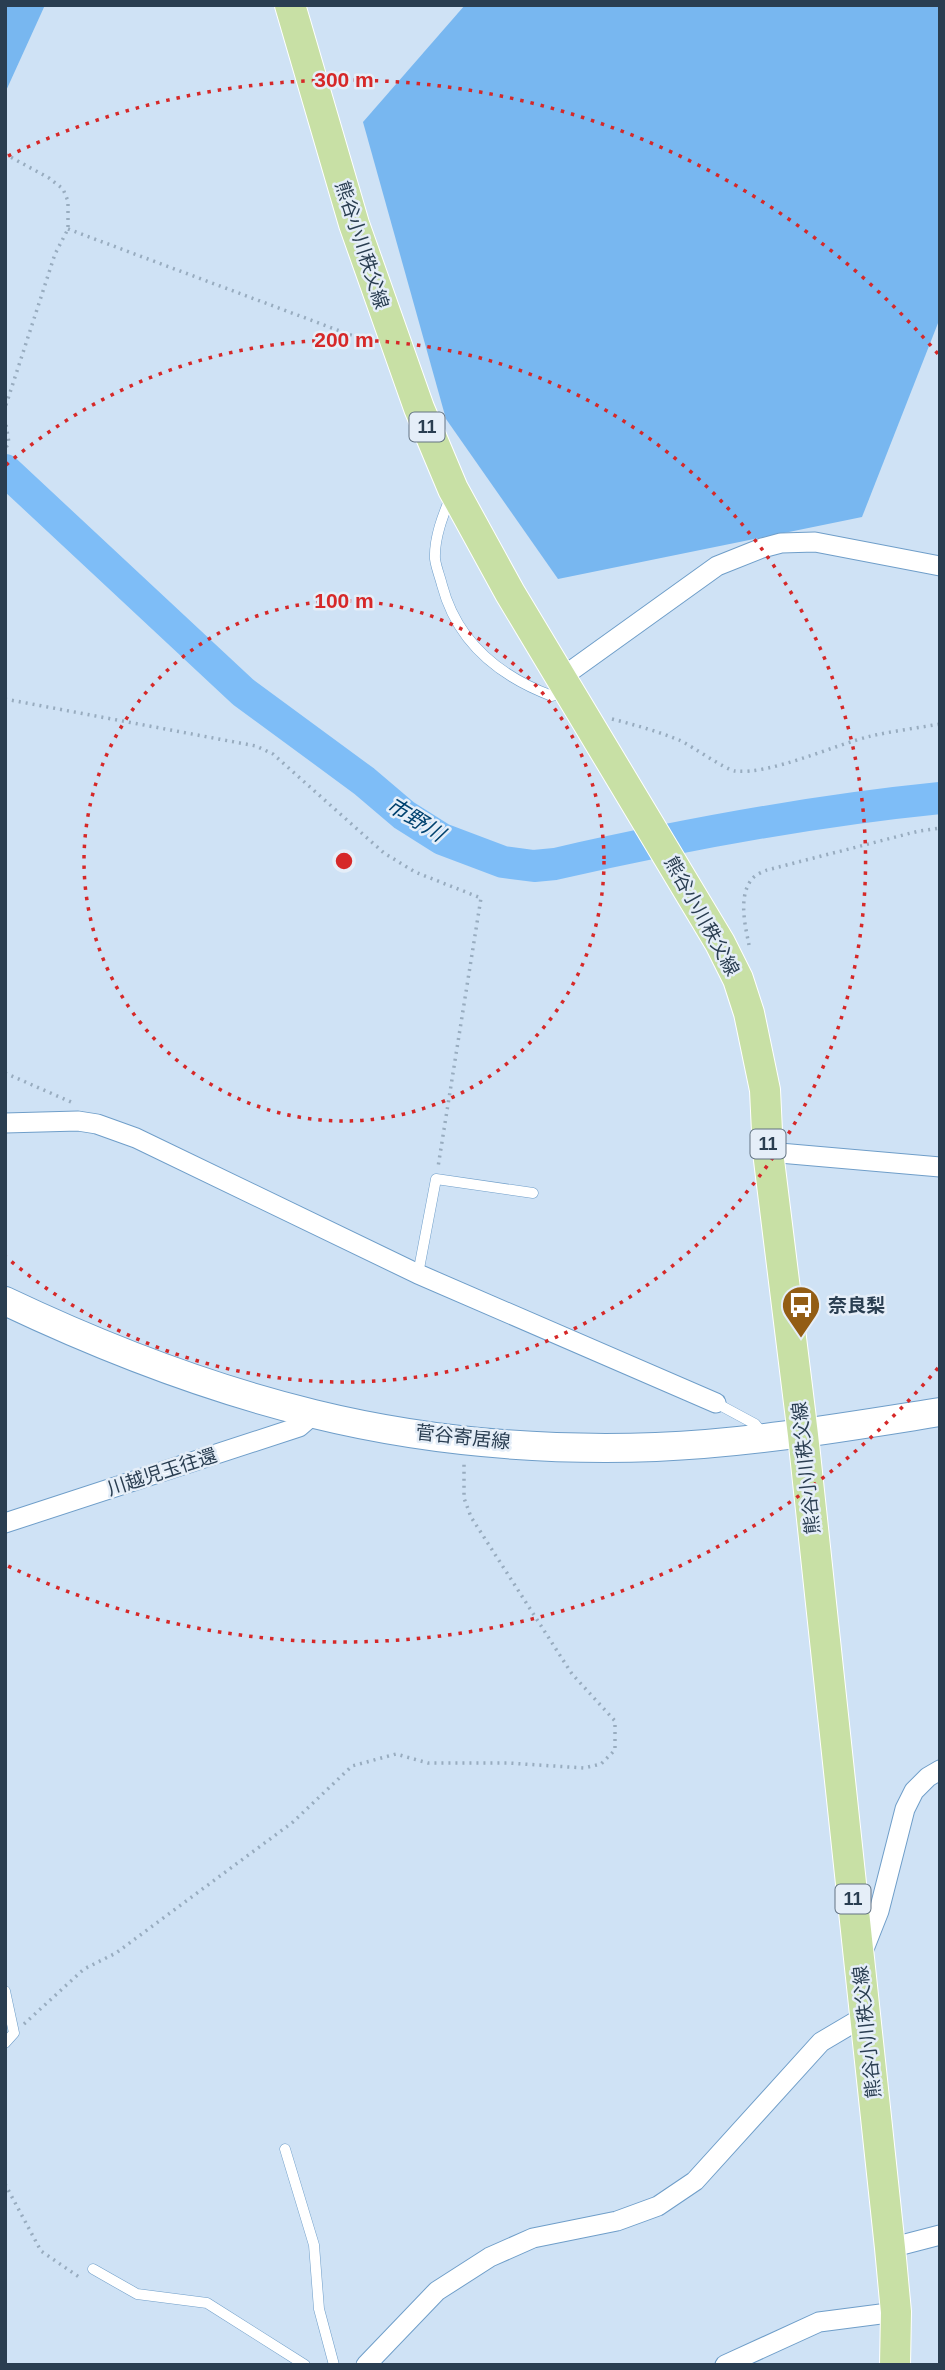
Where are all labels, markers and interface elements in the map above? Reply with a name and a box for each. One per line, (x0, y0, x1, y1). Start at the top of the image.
text: 300 m (314, 68, 374, 91)
street label: 熊谷小川秩父線 (331, 179, 393, 311)
text: 200 m (314, 328, 374, 351)
road number: 11 (410, 412, 444, 442)
text: 100 m (314, 589, 374, 612)
water label: 市野川 (383, 793, 451, 847)
centre of rings (332, 849, 356, 873)
street label: 熊谷小川秩父線 (661, 853, 743, 979)
road number: 11 (750, 1129, 786, 1158)
bus stop icon: 奈良梨 (780, 1284, 822, 1339)
place label: 奈良梨 (828, 1295, 885, 1316)
street label: 熊谷小川秩父線 (789, 1401, 823, 1535)
street label: 菅谷寄居線 (415, 1422, 511, 1452)
street label: 川越児玉往還 (105, 1444, 219, 1500)
road number: 11 (836, 1884, 870, 1913)
street label: 熊谷小川秩父線 (850, 1965, 884, 2099)

